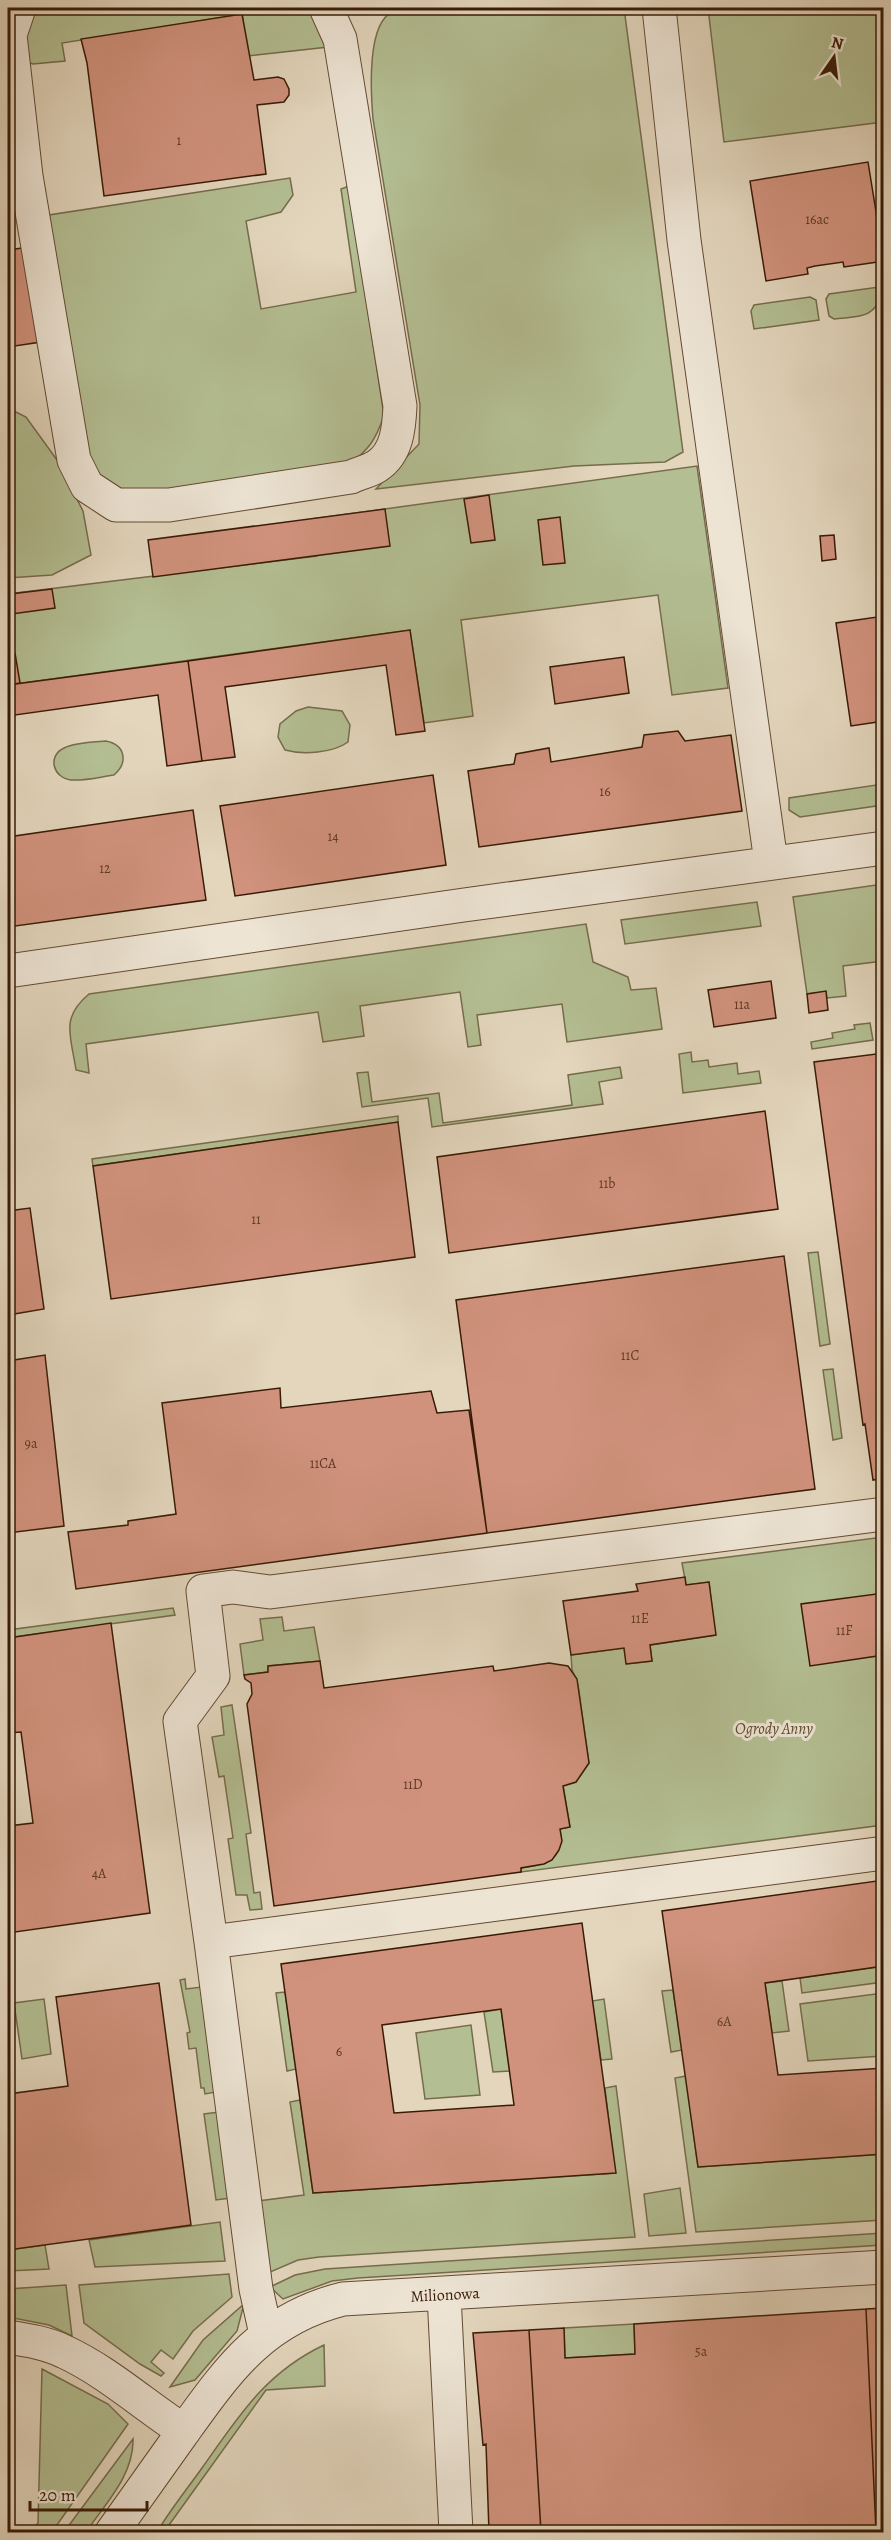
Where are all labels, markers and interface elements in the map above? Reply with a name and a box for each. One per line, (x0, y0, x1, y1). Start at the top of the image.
north arrow (804, 27, 864, 87)
text: N (829, 31, 846, 56)
house number: 1 (177, 131, 182, 150)
house number: 16ac (805, 210, 829, 229)
house number: 16 (599, 782, 611, 801)
house number: 14 (327, 827, 339, 846)
house number: 12 (99, 859, 111, 878)
house number: 11a (734, 995, 751, 1014)
house number: 11b (599, 1174, 615, 1193)
house number: 11 (251, 1210, 261, 1229)
house number: 11C (621, 1346, 639, 1365)
house number: 9a (25, 1434, 38, 1453)
house number: 11CA (310, 1454, 337, 1473)
house number: 11E (631, 1609, 649, 1628)
house number: 11F (836, 1621, 852, 1640)
park label: Ogrody Anny (735, 1718, 813, 1740)
house number: 11D (403, 1775, 423, 1794)
house number: 4A (92, 1864, 107, 1883)
house number: 6A (717, 2012, 732, 2031)
house number: 6 (336, 2042, 342, 2061)
street label: Milionowa (410, 2282, 481, 2308)
house number: 5a (695, 2342, 708, 2361)
scale bar (30, 2474, 147, 2512)
text: 20 m (39, 2483, 76, 2507)

